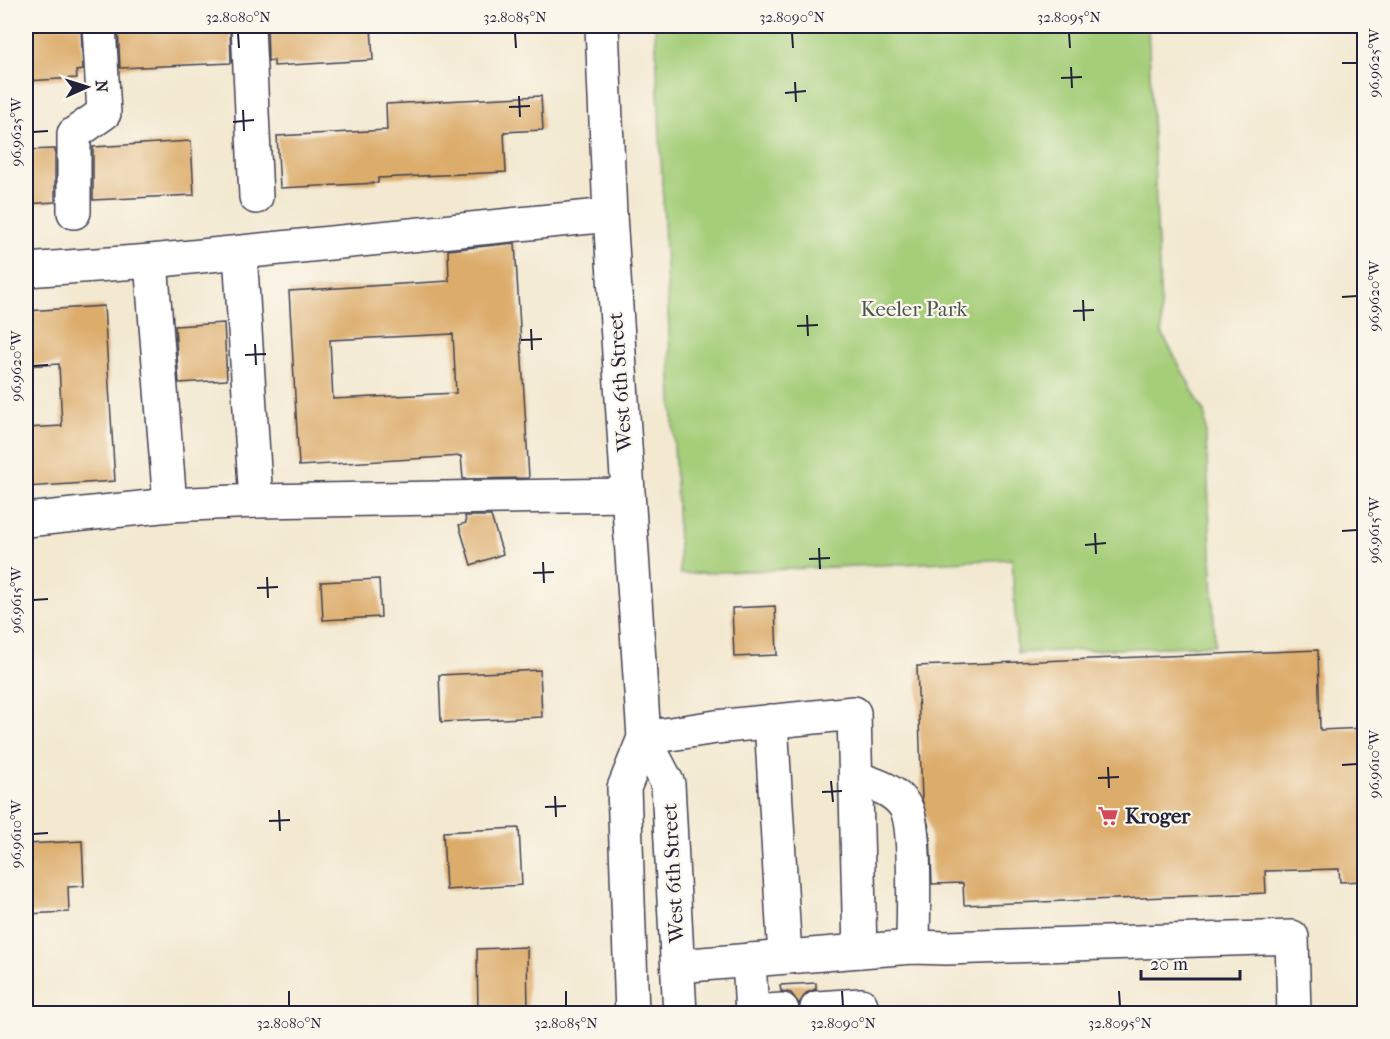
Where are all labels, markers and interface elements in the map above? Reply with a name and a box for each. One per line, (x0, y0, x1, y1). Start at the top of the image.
text: 32.8080°N (205, 8, 271, 26)
text: 32.8085°N (483, 8, 547, 26)
text: 32.8090°N (759, 8, 825, 26)
text: 32.8095°N (1037, 8, 1101, 26)
text: 96.9625°W (1365, 27, 1383, 98)
north arrow (57, 57, 117, 117)
text: N (92, 80, 111, 94)
text: 96.9625°W (7, 96, 25, 167)
text: 96.9620°W (1365, 259, 1383, 331)
park label: Keeler Park (861, 297, 968, 321)
street label: West 6th Street (603, 311, 637, 454)
text: 96.9620°W (7, 329, 25, 401)
text: 96.9615°W (1365, 495, 1383, 563)
text: 96.9615°W (7, 565, 25, 633)
text: 96.9610°W (1365, 729, 1383, 798)
text: 96.9610°W (7, 799, 25, 868)
street label: West 6th Street (657, 802, 689, 945)
supermarket icon: Kroger (1096, 804, 1120, 828)
place label: Kroger (1125, 804, 1191, 828)
scale bar (1141, 943, 1240, 981)
text: 20 m (1150, 954, 1188, 975)
text: 32.8080°N (256, 1014, 322, 1032)
text: 32.8085°N (534, 1014, 598, 1032)
text: 32.8090°N (810, 1014, 876, 1032)
text: 32.8095°N (1088, 1014, 1152, 1032)

